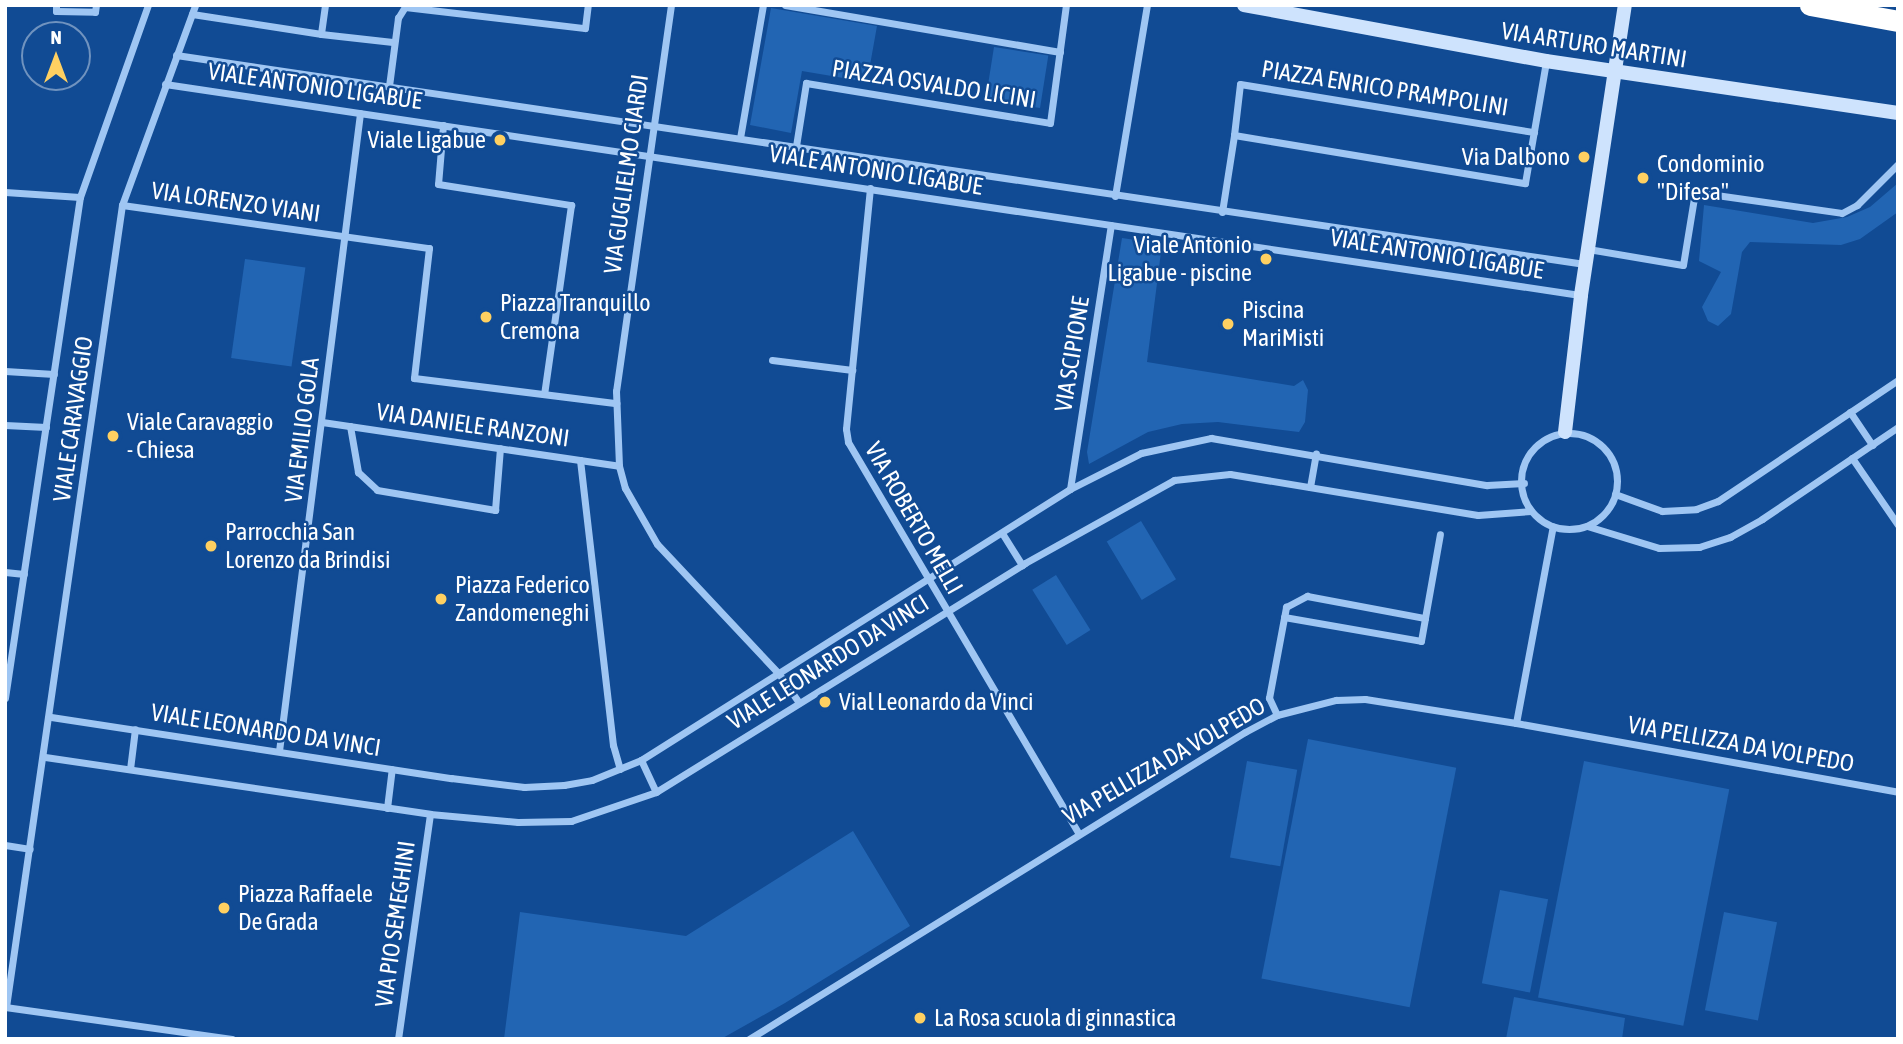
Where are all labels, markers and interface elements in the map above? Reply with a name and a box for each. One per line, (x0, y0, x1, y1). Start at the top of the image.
street label: VIA ARTURO MARTINI (1499, 16, 1689, 74)
north arrow (21, 21, 91, 91)
text: N (50, 26, 62, 48)
street label: PIAZZA OSVALDO LICINI (830, 54, 1038, 114)
street label: PIAZZA ENRICO PRAMPOLINI (1260, 54, 1510, 122)
street label: VIALE ANTONIO LIGABUE (206, 57, 424, 115)
street label: VIA GUGLIELMO CIARDI (598, 72, 654, 276)
place label: Viale Ligabue (368, 126, 486, 154)
marker: Viale Ligabue (492, 132, 508, 148)
street label: VIALE ANTONIO LIGABUE (767, 139, 985, 201)
place label: Via Dalbono (1462, 143, 1570, 171)
marker: Via Dalbono (1576, 149, 1592, 165)
place label: Condominio "Difesa" (1657, 150, 1765, 206)
marker: Condominio "Difesa" (1635, 170, 1651, 186)
street label: VIA LORENZO VIANI (150, 176, 322, 228)
street label: VIALE ANTONIO LIGABUE (1328, 223, 1546, 285)
place label: Viale Antonio Ligabue - piscine (1107, 231, 1252, 287)
marker: Viale Antonio Ligabue - piscine (1258, 251, 1274, 267)
place label: Piazza Tranquillo Cremona (500, 289, 650, 345)
street label: VIA SCIPIONE (1049, 294, 1095, 414)
place label: Piscina MariMisti (1242, 296, 1324, 352)
marker: Piazza Tranquillo Cremona (478, 309, 494, 325)
marker: Piscina MariMisti (1220, 316, 1236, 332)
street label: VIALE CARAVAGGIO (47, 334, 99, 504)
street label: VIA EMILIO GOLA (279, 356, 325, 504)
street label: VIA DANIELE RANZONI (375, 397, 571, 453)
place label: Viale Caravaggio - Chiesa (127, 408, 273, 464)
marker: Viale Caravaggio - Chiesa (105, 428, 121, 444)
street label: VIA ROBERTO MELLI (859, 437, 969, 599)
place label: Parrocchia San Lorenzo da Brindisi (225, 518, 390, 574)
marker: Parrocchia San Lorenzo da Brindisi (203, 538, 219, 554)
place label: Piazza Federico Zandomeneghi (455, 571, 590, 627)
street label: VIALE LEONARDO DA VINCI (722, 588, 934, 736)
marker: Piazza Federico Zandomeneghi (433, 591, 449, 607)
place label: Vial Leonardo da Vinci (839, 688, 1033, 716)
street label: VIA PELLIZZA DA VOLPEDO (1058, 691, 1270, 831)
marker: Vial Leonardo da Vinci (817, 694, 833, 710)
street label: VIALE LEONARDO DA VINCI (149, 698, 383, 762)
street label: VIA PELLIZZA DA VOLPEDO (1626, 710, 1856, 778)
street label: VIA PIO SEMEGHINI (369, 839, 421, 1009)
place label: Piazza Raffaele De Grada (238, 880, 373, 936)
marker: Piazza Raffaele De Grada (216, 900, 232, 916)
place label: La Rosa scuola di ginnastica (934, 1004, 1176, 1032)
marker: La Rosa scuola di ginnastica (912, 1010, 928, 1026)

